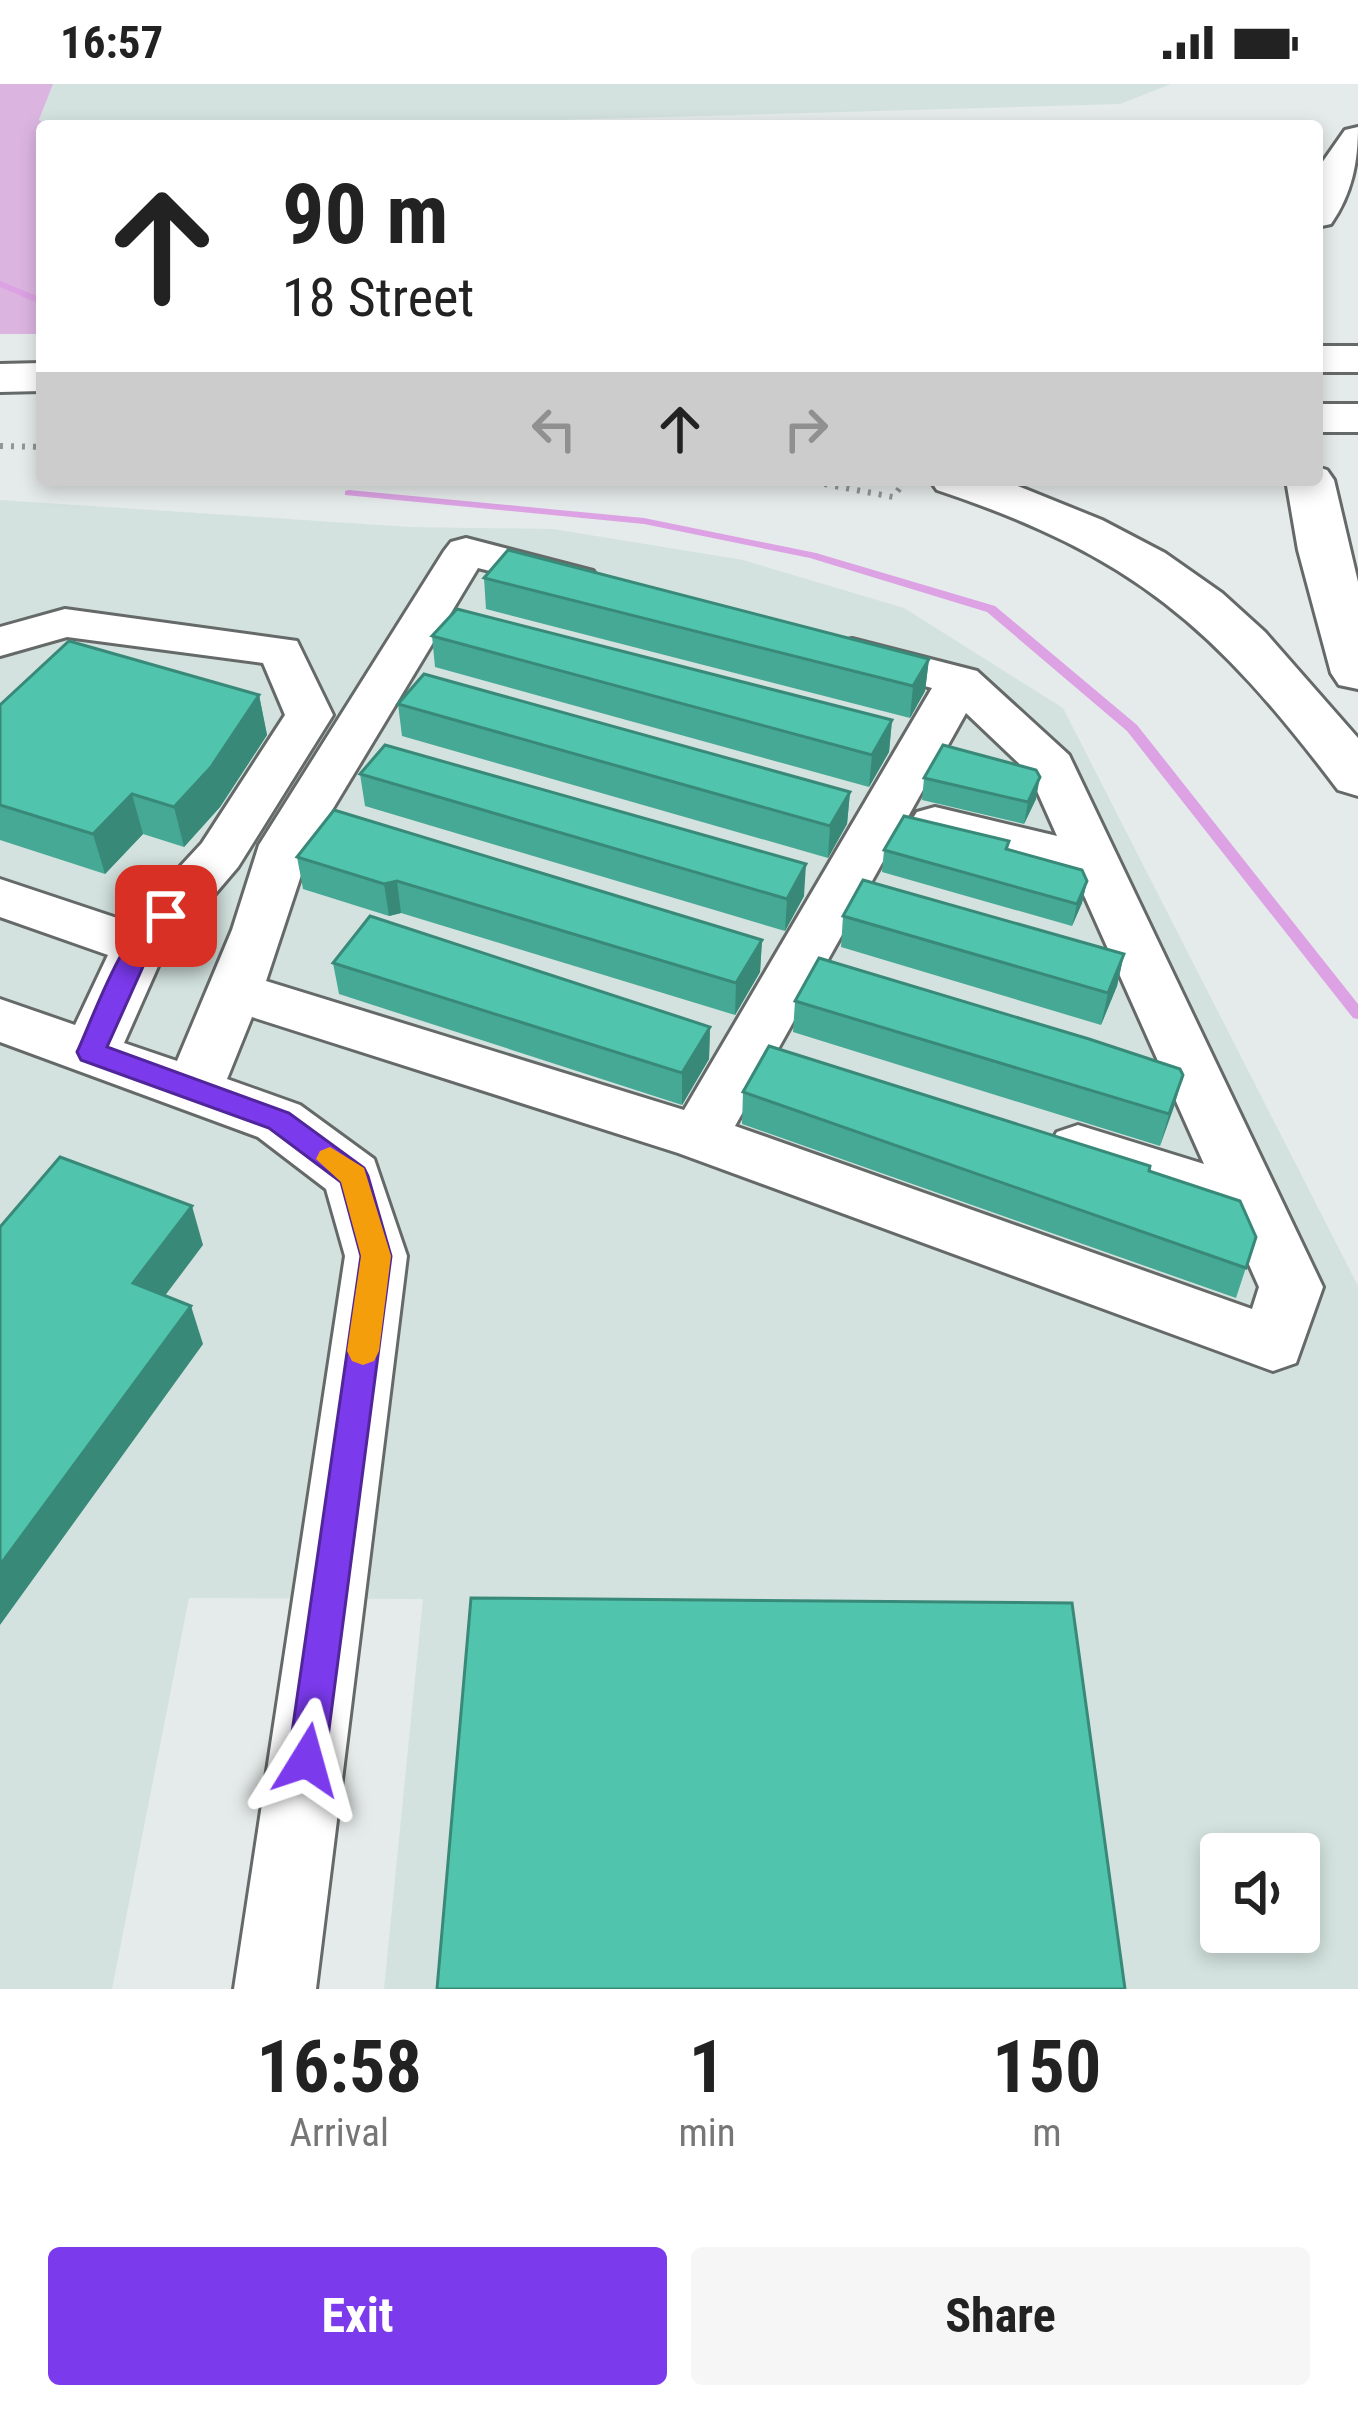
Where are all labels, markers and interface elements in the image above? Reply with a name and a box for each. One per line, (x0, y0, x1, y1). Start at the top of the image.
text: 16:57 (60, 16, 163, 69)
text: 90 m (282, 165, 449, 264)
icon: ahead (84, 168, 240, 324)
text: 18 Street (282, 266, 474, 329)
icon: left (521, 396, 587, 462)
icon: ahead (647, 396, 713, 462)
icon: right (773, 396, 839, 462)
pin (115, 865, 217, 967)
icon: arrive (133, 883, 199, 949)
position arrow (244, 1697, 370, 1823)
map controls (1200, 1833, 1320, 1953)
button: sound (1200, 1833, 1320, 1953)
text: 16:58 (257, 2025, 422, 2110)
text: 1 (689, 2025, 725, 2110)
text: 150 (992, 2025, 1101, 2110)
text: Arrival (290, 2110, 389, 2156)
text: min (678, 2110, 736, 2156)
text: m (1032, 2110, 1062, 2156)
button: Exit (48, 2247, 667, 2385)
button: Share (691, 2247, 1310, 2385)

